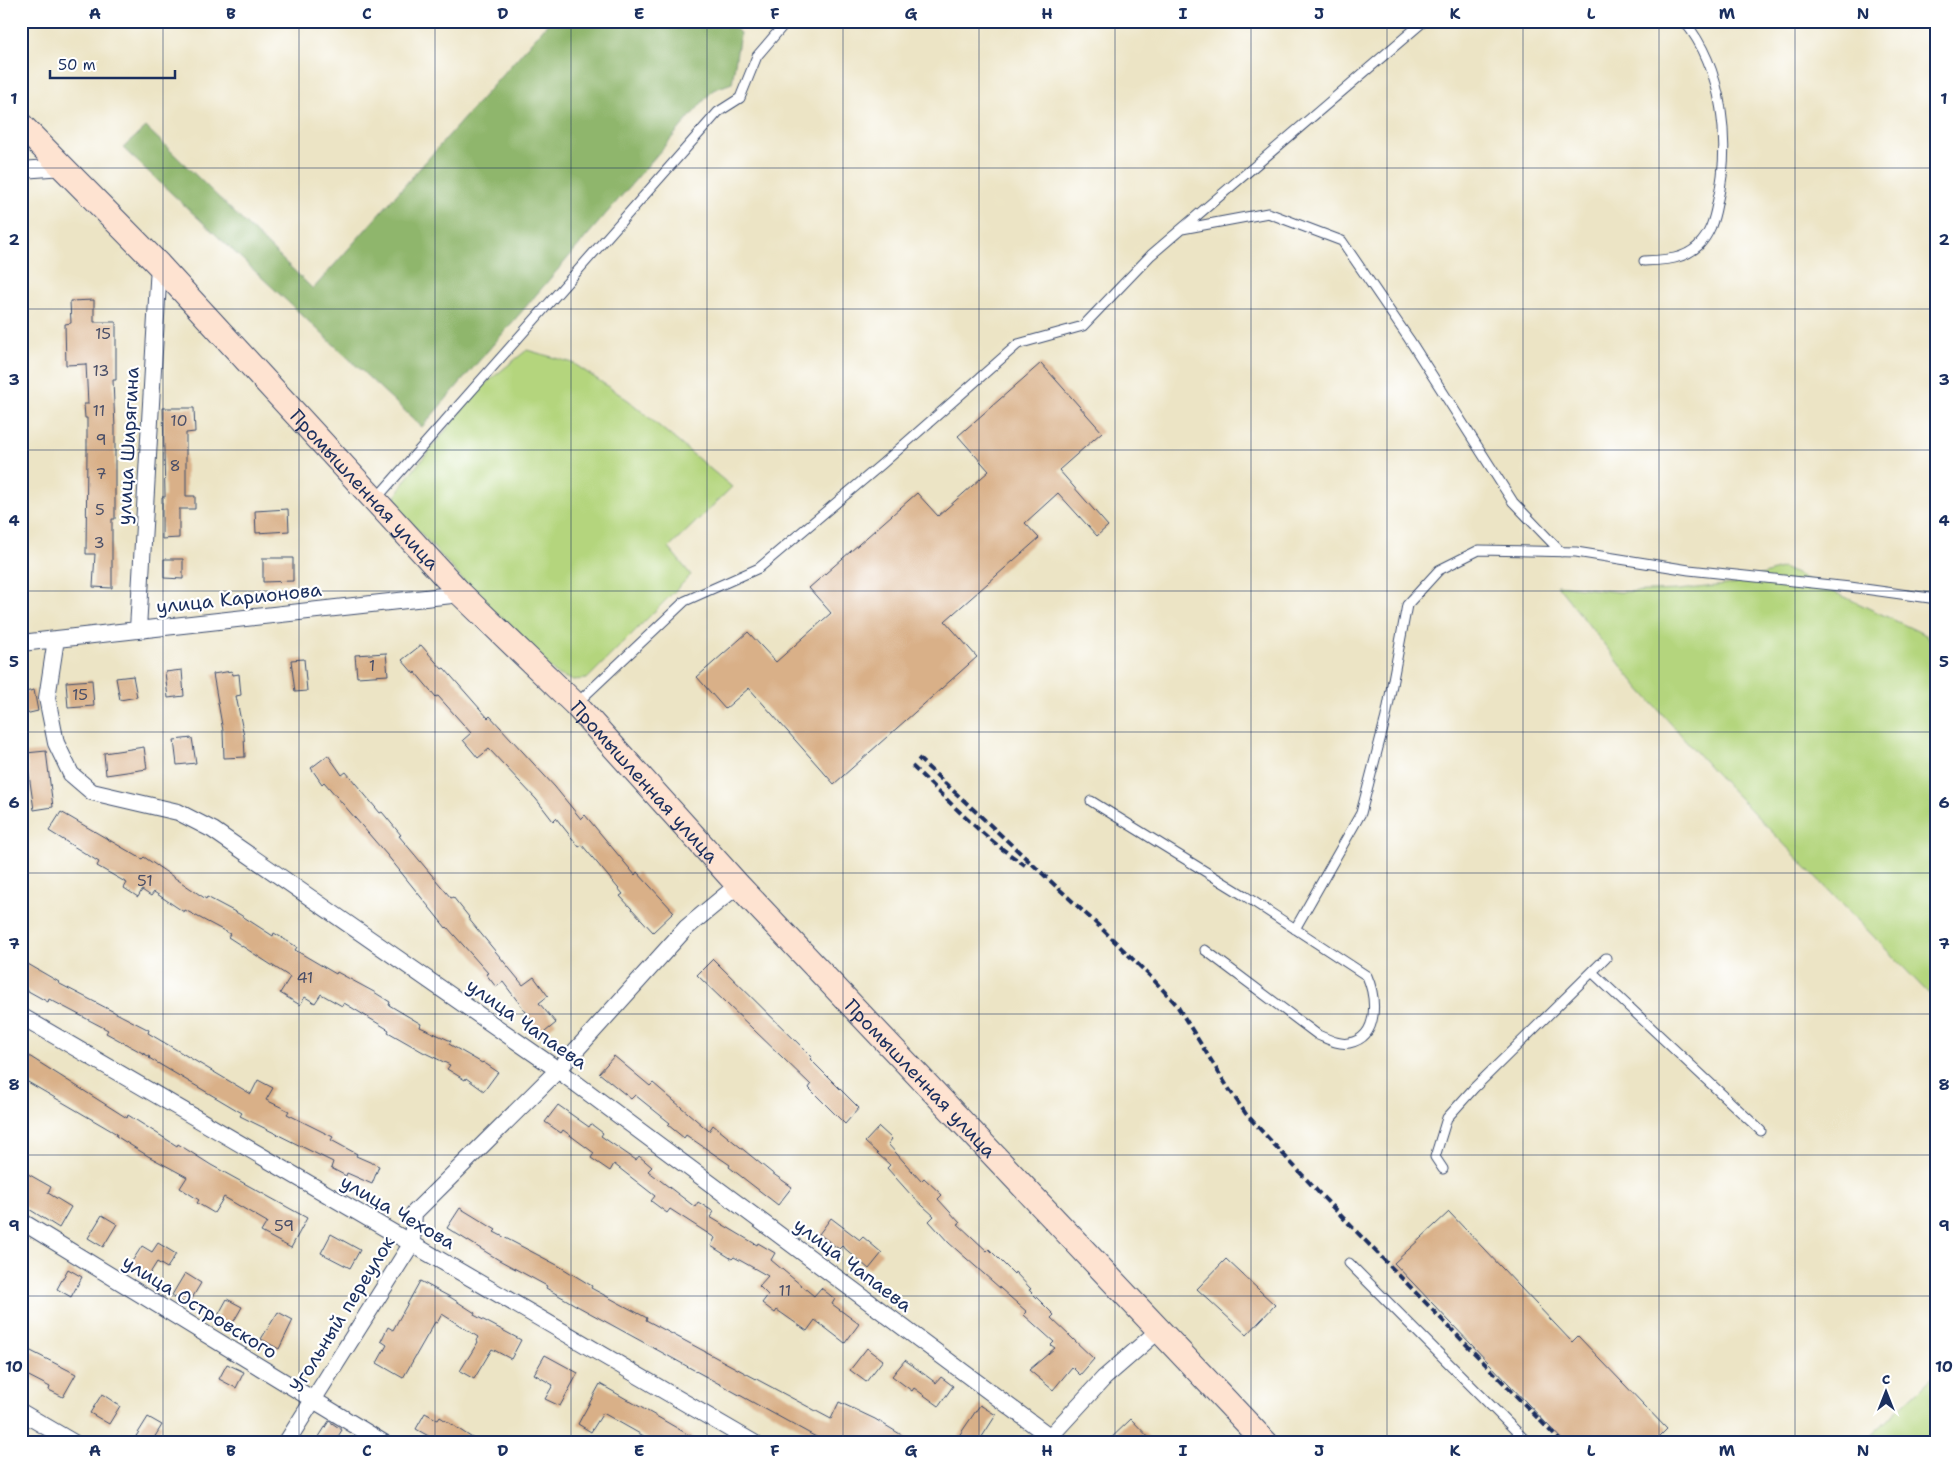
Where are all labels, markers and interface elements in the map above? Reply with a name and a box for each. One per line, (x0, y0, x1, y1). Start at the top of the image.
text: A (89, 3, 101, 24)
text: B (226, 3, 236, 24)
text: C (362, 3, 372, 24)
text: D (497, 3, 509, 24)
text: E (634, 3, 644, 24)
text: F (770, 3, 780, 24)
text: G (905, 3, 918, 24)
text: H (1041, 3, 1053, 24)
text: I (1179, 3, 1188, 24)
text: J (1314, 3, 1324, 24)
text: K (1450, 3, 1461, 24)
text: L (1587, 3, 1596, 24)
text: M (1719, 3, 1736, 24)
text: N (1857, 3, 1869, 24)
scale bar (50, 48, 175, 80)
text: 50 m (58, 55, 96, 75)
text: 1 (10, 88, 18, 109)
text: 1 (1940, 88, 1948, 109)
text: 2 (8, 229, 20, 250)
text: 2 (1938, 229, 1950, 250)
house number: 15 (95, 323, 111, 344)
house number: 13 (92, 360, 110, 381)
street label: улица Ширягина (111, 366, 145, 526)
text: 3 (8, 369, 20, 390)
text: 3 (1938, 369, 1950, 390)
house number: 11 (93, 400, 105, 421)
street label: Промышленная улица (285, 404, 445, 575)
house number: 10 (170, 410, 188, 431)
house number: 9 (95, 429, 107, 450)
house number: 8 (169, 455, 181, 476)
house number: 7 (95, 463, 107, 484)
house number: 5 (95, 499, 105, 520)
text: 4 (8, 510, 20, 531)
text: 4 (1938, 510, 1950, 531)
house number: 3 (93, 532, 105, 553)
street label: улица Карионова (155, 577, 323, 619)
text: 5 (9, 651, 19, 672)
text: 5 (1939, 651, 1949, 672)
house number: 1 (369, 655, 375, 676)
house number: 15 (72, 684, 88, 705)
street label: Промышленная улица (565, 695, 724, 868)
text: 6 (8, 792, 20, 813)
text: 6 (1938, 792, 1950, 813)
house number: 51 (137, 870, 153, 891)
text: 7 (8, 933, 20, 954)
text: 7 (1938, 933, 1950, 954)
house number: 41 (296, 967, 314, 988)
street label: улица Чапаева (462, 973, 592, 1075)
street label: Промышленная улица (840, 993, 1002, 1163)
text: 8 (8, 1074, 20, 1095)
text: 8 (1938, 1074, 1950, 1095)
street label: улица Чехова (336, 1169, 460, 1255)
street label: улица Чапаева (789, 1212, 917, 1318)
text: 9 (8, 1215, 20, 1236)
house number: 59 (274, 1215, 294, 1236)
text: 9 (1938, 1215, 1950, 1236)
street label: Угольный переулок (284, 1231, 400, 1397)
street label: улица Островского (118, 1249, 282, 1365)
house number: 11 (779, 1280, 791, 1301)
text: 10 (5, 1356, 23, 1377)
text: 10 (1935, 1356, 1953, 1377)
north arrow (1860, 1366, 1910, 1416)
text: С (1882, 1370, 1890, 1388)
text: A (89, 1440, 101, 1461)
text: B (226, 1440, 236, 1461)
text: C (362, 1440, 372, 1461)
text: D (497, 1440, 509, 1461)
text: E (634, 1440, 644, 1461)
text: F (770, 1440, 780, 1461)
text: G (905, 1440, 918, 1461)
text: H (1041, 1440, 1053, 1461)
text: I (1179, 1440, 1188, 1461)
text: J (1314, 1440, 1324, 1461)
text: K (1450, 1440, 1461, 1461)
text: L (1587, 1440, 1596, 1461)
text: M (1719, 1440, 1736, 1461)
text: N (1857, 1440, 1869, 1461)

